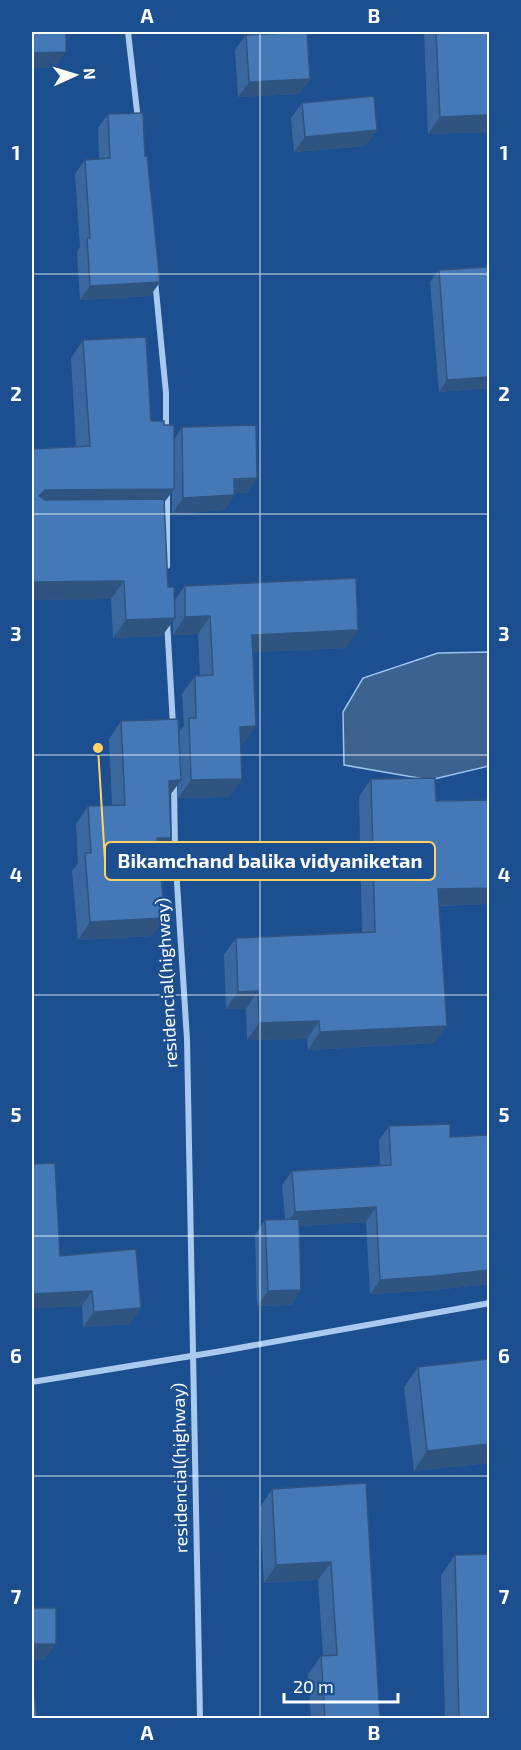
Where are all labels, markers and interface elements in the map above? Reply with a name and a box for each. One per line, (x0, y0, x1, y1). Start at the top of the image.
text: A (140, 3, 154, 27)
text: B (368, 3, 380, 27)
north arrow (45, 45, 105, 105)
text: N (81, 67, 100, 80)
text: 1 (12, 140, 20, 164)
text: 1 (500, 140, 508, 164)
text: 2 (10, 381, 22, 405)
text: 2 (498, 381, 510, 405)
text: 3 (10, 621, 22, 645)
text: 3 (498, 621, 510, 645)
callout: Bikamchand balika vidyaniketan (105, 842, 435, 880)
text: Bikamchand balika vidyaniketan (118, 848, 422, 873)
text: 4 (10, 862, 23, 886)
text: 4 (498, 862, 511, 886)
street label: residencial(highway) (151, 897, 181, 1069)
text: 5 (10, 1102, 22, 1126)
text: 5 (498, 1102, 510, 1126)
text: 6 (10, 1343, 22, 1367)
text: 6 (498, 1343, 510, 1367)
street label: residencial(highway) (167, 1383, 191, 1553)
text: 7 (11, 1584, 22, 1608)
text: 7 (499, 1584, 510, 1608)
scale bar (284, 1666, 398, 1704)
text: 20 m (293, 1675, 334, 1697)
text: A (140, 1720, 154, 1744)
text: B (368, 1720, 380, 1744)

